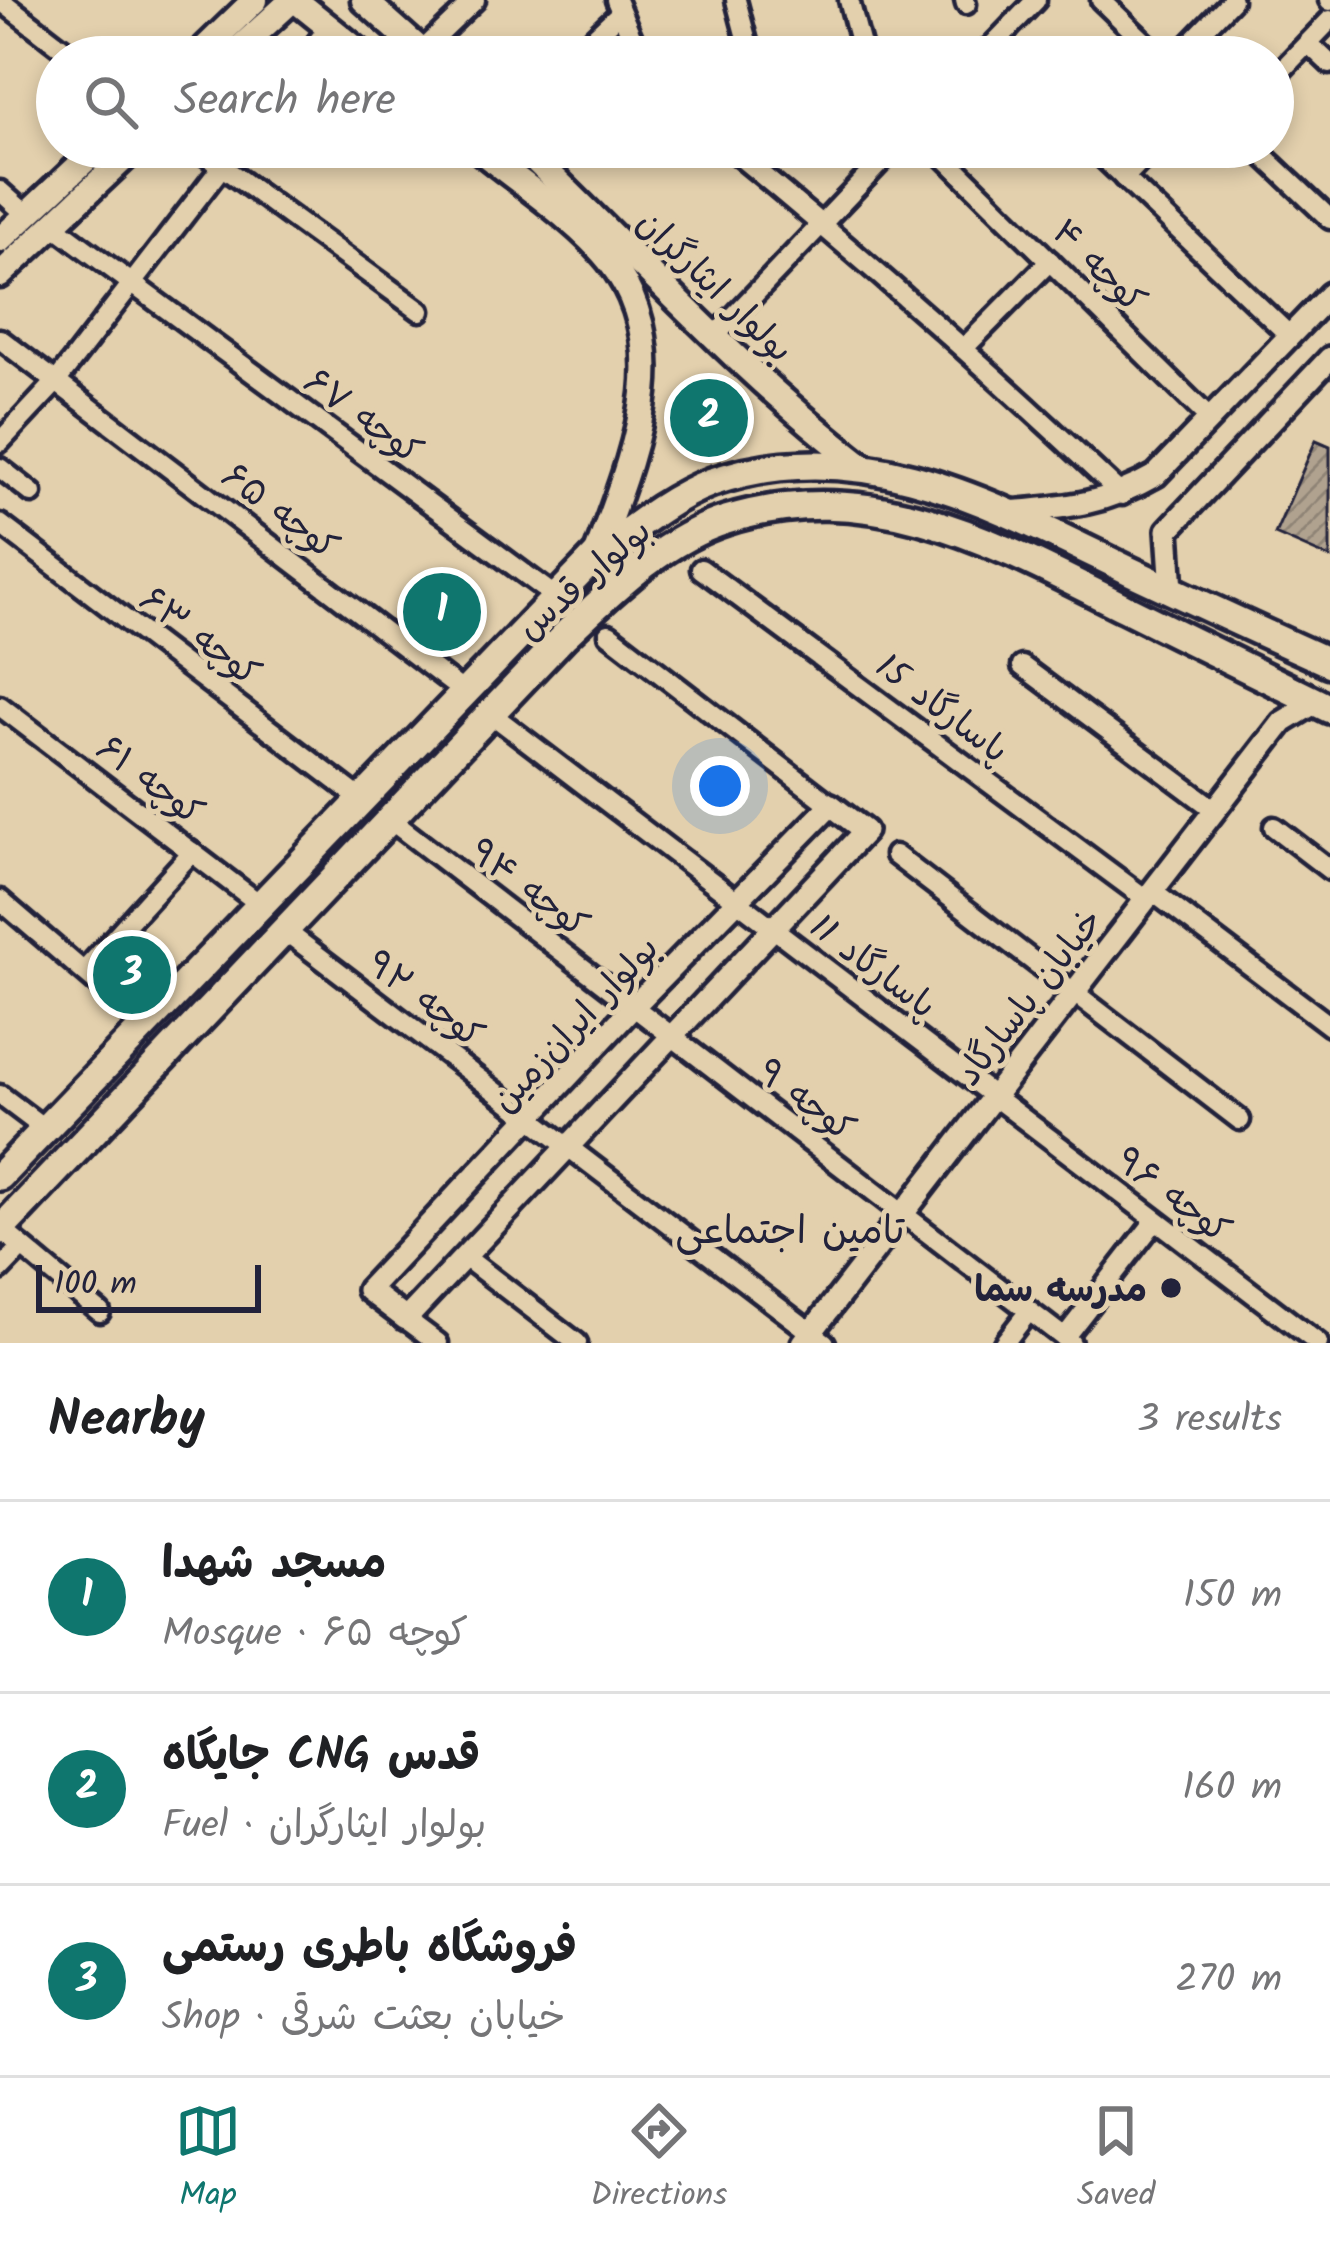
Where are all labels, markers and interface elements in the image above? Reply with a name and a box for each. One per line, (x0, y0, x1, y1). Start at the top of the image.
search box (36, 36, 1294, 168)
text: Search here (174, 66, 396, 138)
icon: search (78, 69, 144, 135)
street label: بولوار ایثارگران (622, 197, 806, 378)
street label: کوچه ۴ (1037, 207, 1158, 328)
street label: کوچه ۶۷ (291, 355, 433, 481)
pin: 2 (670, 373, 748, 463)
street label: کوچه ۶۵ (208, 450, 350, 576)
street label: بولوار قدس (505, 505, 666, 656)
pin: 1 (403, 567, 481, 657)
street label: کوچه ۶۳ (126, 573, 272, 702)
street label: پاسارگاد 15 (862, 640, 1020, 779)
street label: کوچه ۶۱ (83, 722, 215, 841)
your location (690, 756, 750, 816)
street label: کوچه ۹۴ (456, 826, 600, 954)
street label: خیابان پاسارگاد (943, 897, 1119, 1100)
street label: پاسارگاد 11 (796, 901, 948, 1035)
street label: بولوار ایران‌زمین (479, 923, 674, 1127)
pin: 3 (93, 930, 171, 1020)
street label: کوچه ۹۲ (353, 937, 495, 1064)
street label: کوچه ۹ (744, 1046, 866, 1158)
street label: کوچه ۹۶ (1102, 1134, 1242, 1259)
district label: تامین اجتماعی (675, 1202, 905, 1264)
scale bar (36, 1259, 261, 1312)
text: 100 m (54, 1259, 137, 1312)
place label: مدرسه سما (974, 1263, 1147, 1320)
marker: مدرسه سما (1158, 1275, 1184, 1301)
text: Nearby (48, 1381, 205, 1462)
text: 3 results (1137, 1390, 1282, 1452)
text: مسجد شهدا (162, 1529, 386, 1601)
text: 1 (81, 1566, 93, 1628)
text: 150 m (1183, 1566, 1282, 1628)
text: Mosque · کوچه ۶۵ (162, 1604, 468, 1666)
text: جایگاه CNG قدس (162, 1721, 480, 1793)
text: 2 (76, 1758, 98, 1820)
text: 160 m (1182, 1758, 1282, 1820)
text: Fuel · بولوار ایثارگران (162, 1796, 486, 1858)
text: فروشگاه باطری رستمی (162, 1913, 577, 1985)
text: 3 (76, 1950, 98, 2012)
text: 270 m (1175, 1950, 1282, 2012)
text: Shop · خیابان بعثت شرقی (162, 1988, 565, 2050)
tab: Map (175, 2098, 241, 2223)
tab: Directions (590, 2098, 727, 2223)
tab: Saved (1077, 2098, 1155, 2223)

